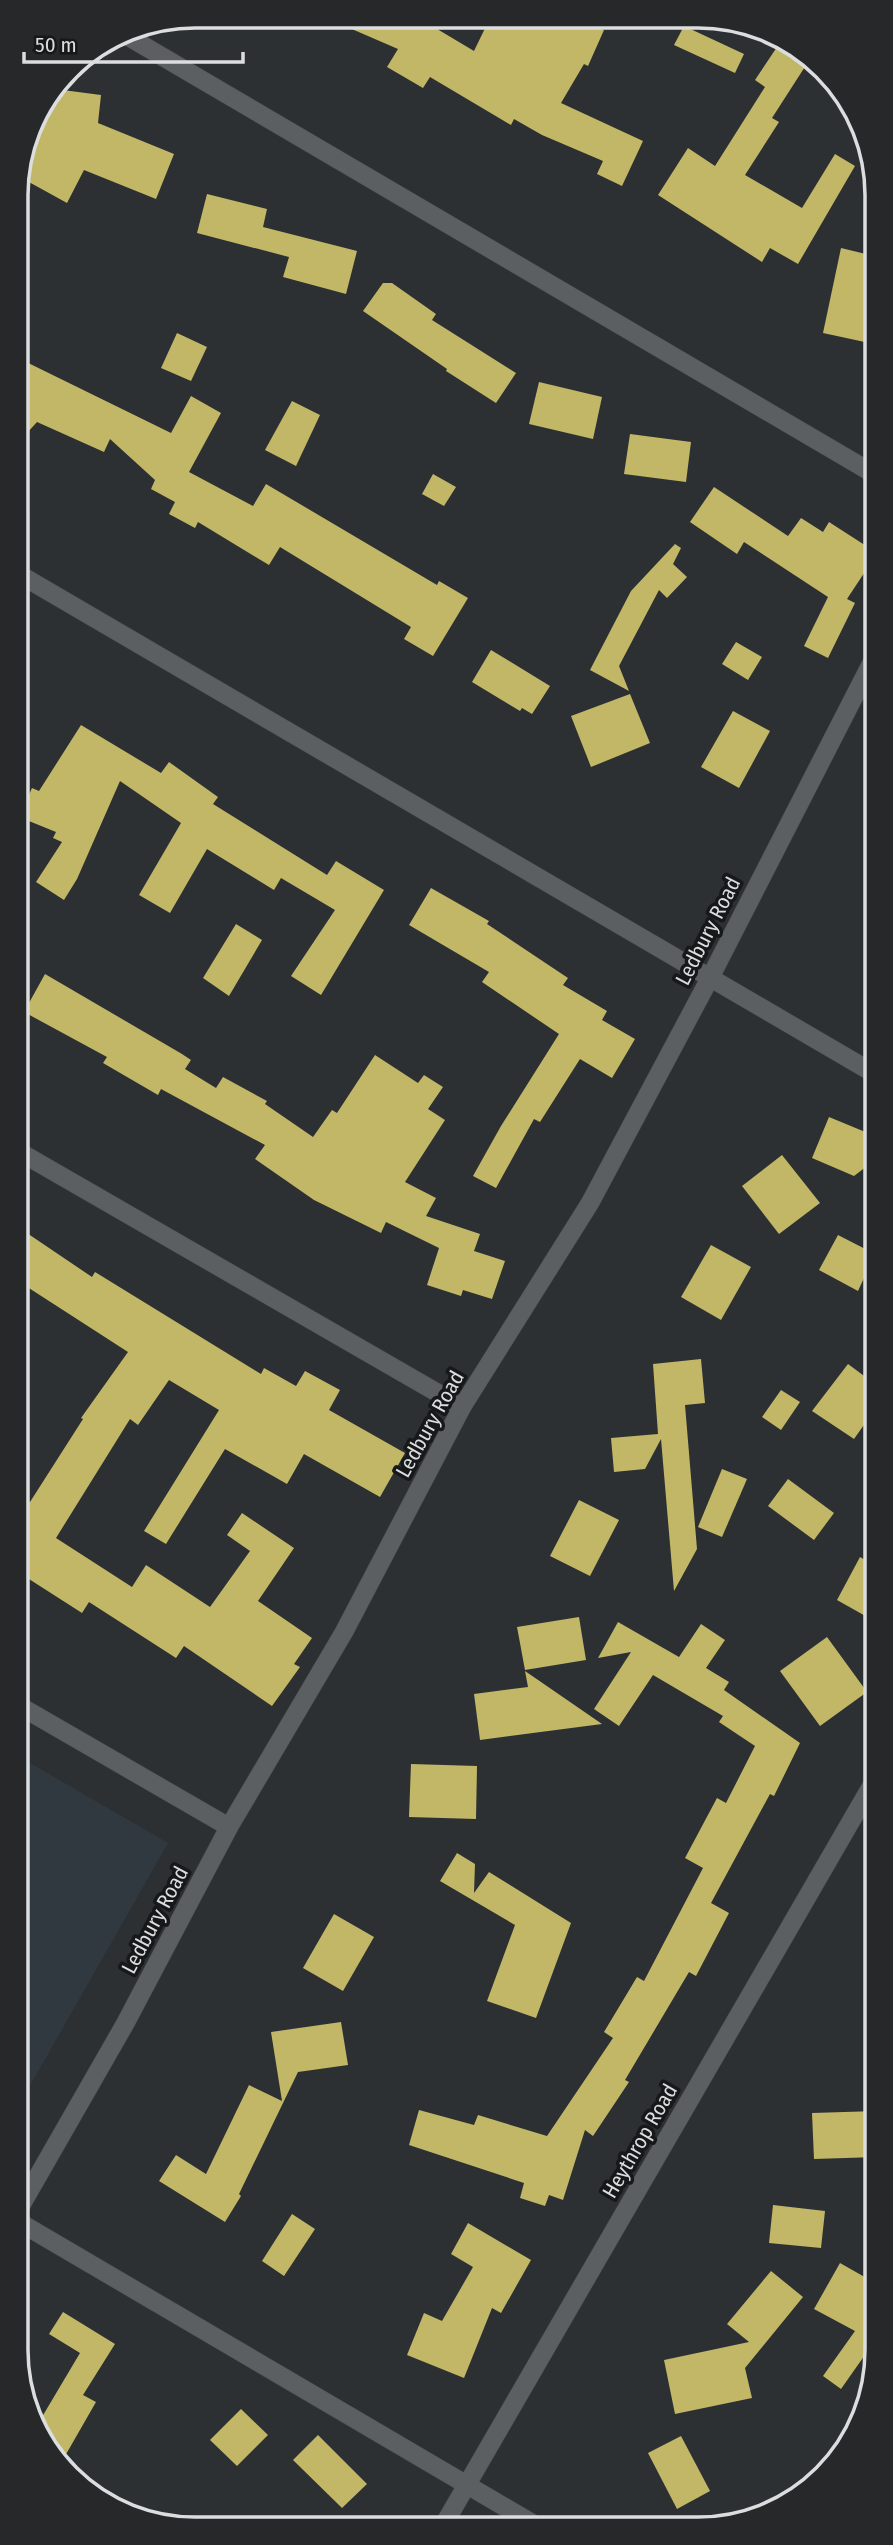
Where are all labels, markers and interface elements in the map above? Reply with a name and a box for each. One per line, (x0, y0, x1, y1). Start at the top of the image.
scale bar (24, 21, 243, 65)
text: 50 m (35, 32, 77, 58)
street label: Ledbury Road (670, 873, 746, 989)
street label: Ledbury Road (390, 1366, 470, 1482)
street label: Ledbury Road (116, 1862, 194, 1978)
street label: Heythrop Road (597, 2079, 683, 2203)

